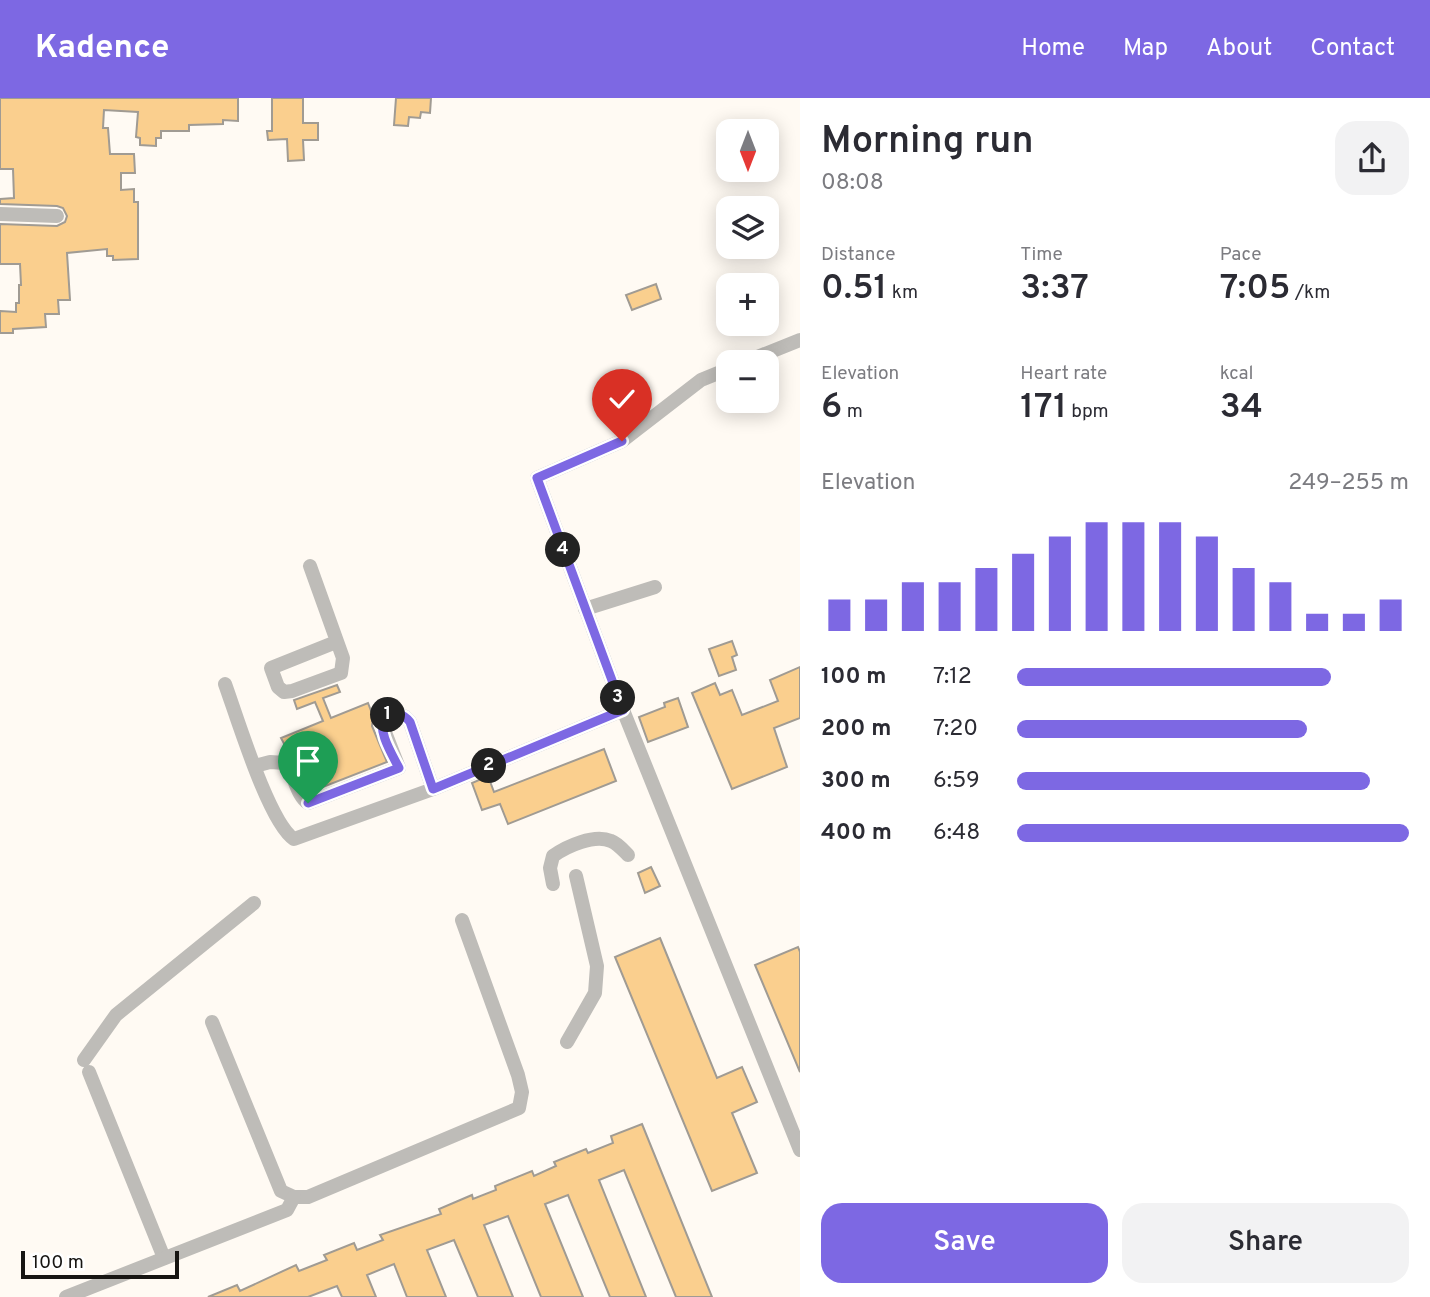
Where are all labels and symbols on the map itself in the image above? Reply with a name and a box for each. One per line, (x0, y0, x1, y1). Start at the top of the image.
north arrow (716, 119, 779, 182)
pin (592, 369, 652, 441)
pin: 4 (546, 532, 580, 568)
pin: 3 (600, 680, 636, 716)
pin: 1 (370, 698, 406, 732)
pin (278, 731, 338, 803)
pin: 2 (472, 748, 506, 784)
scale bar (21, 1248, 178, 1280)

